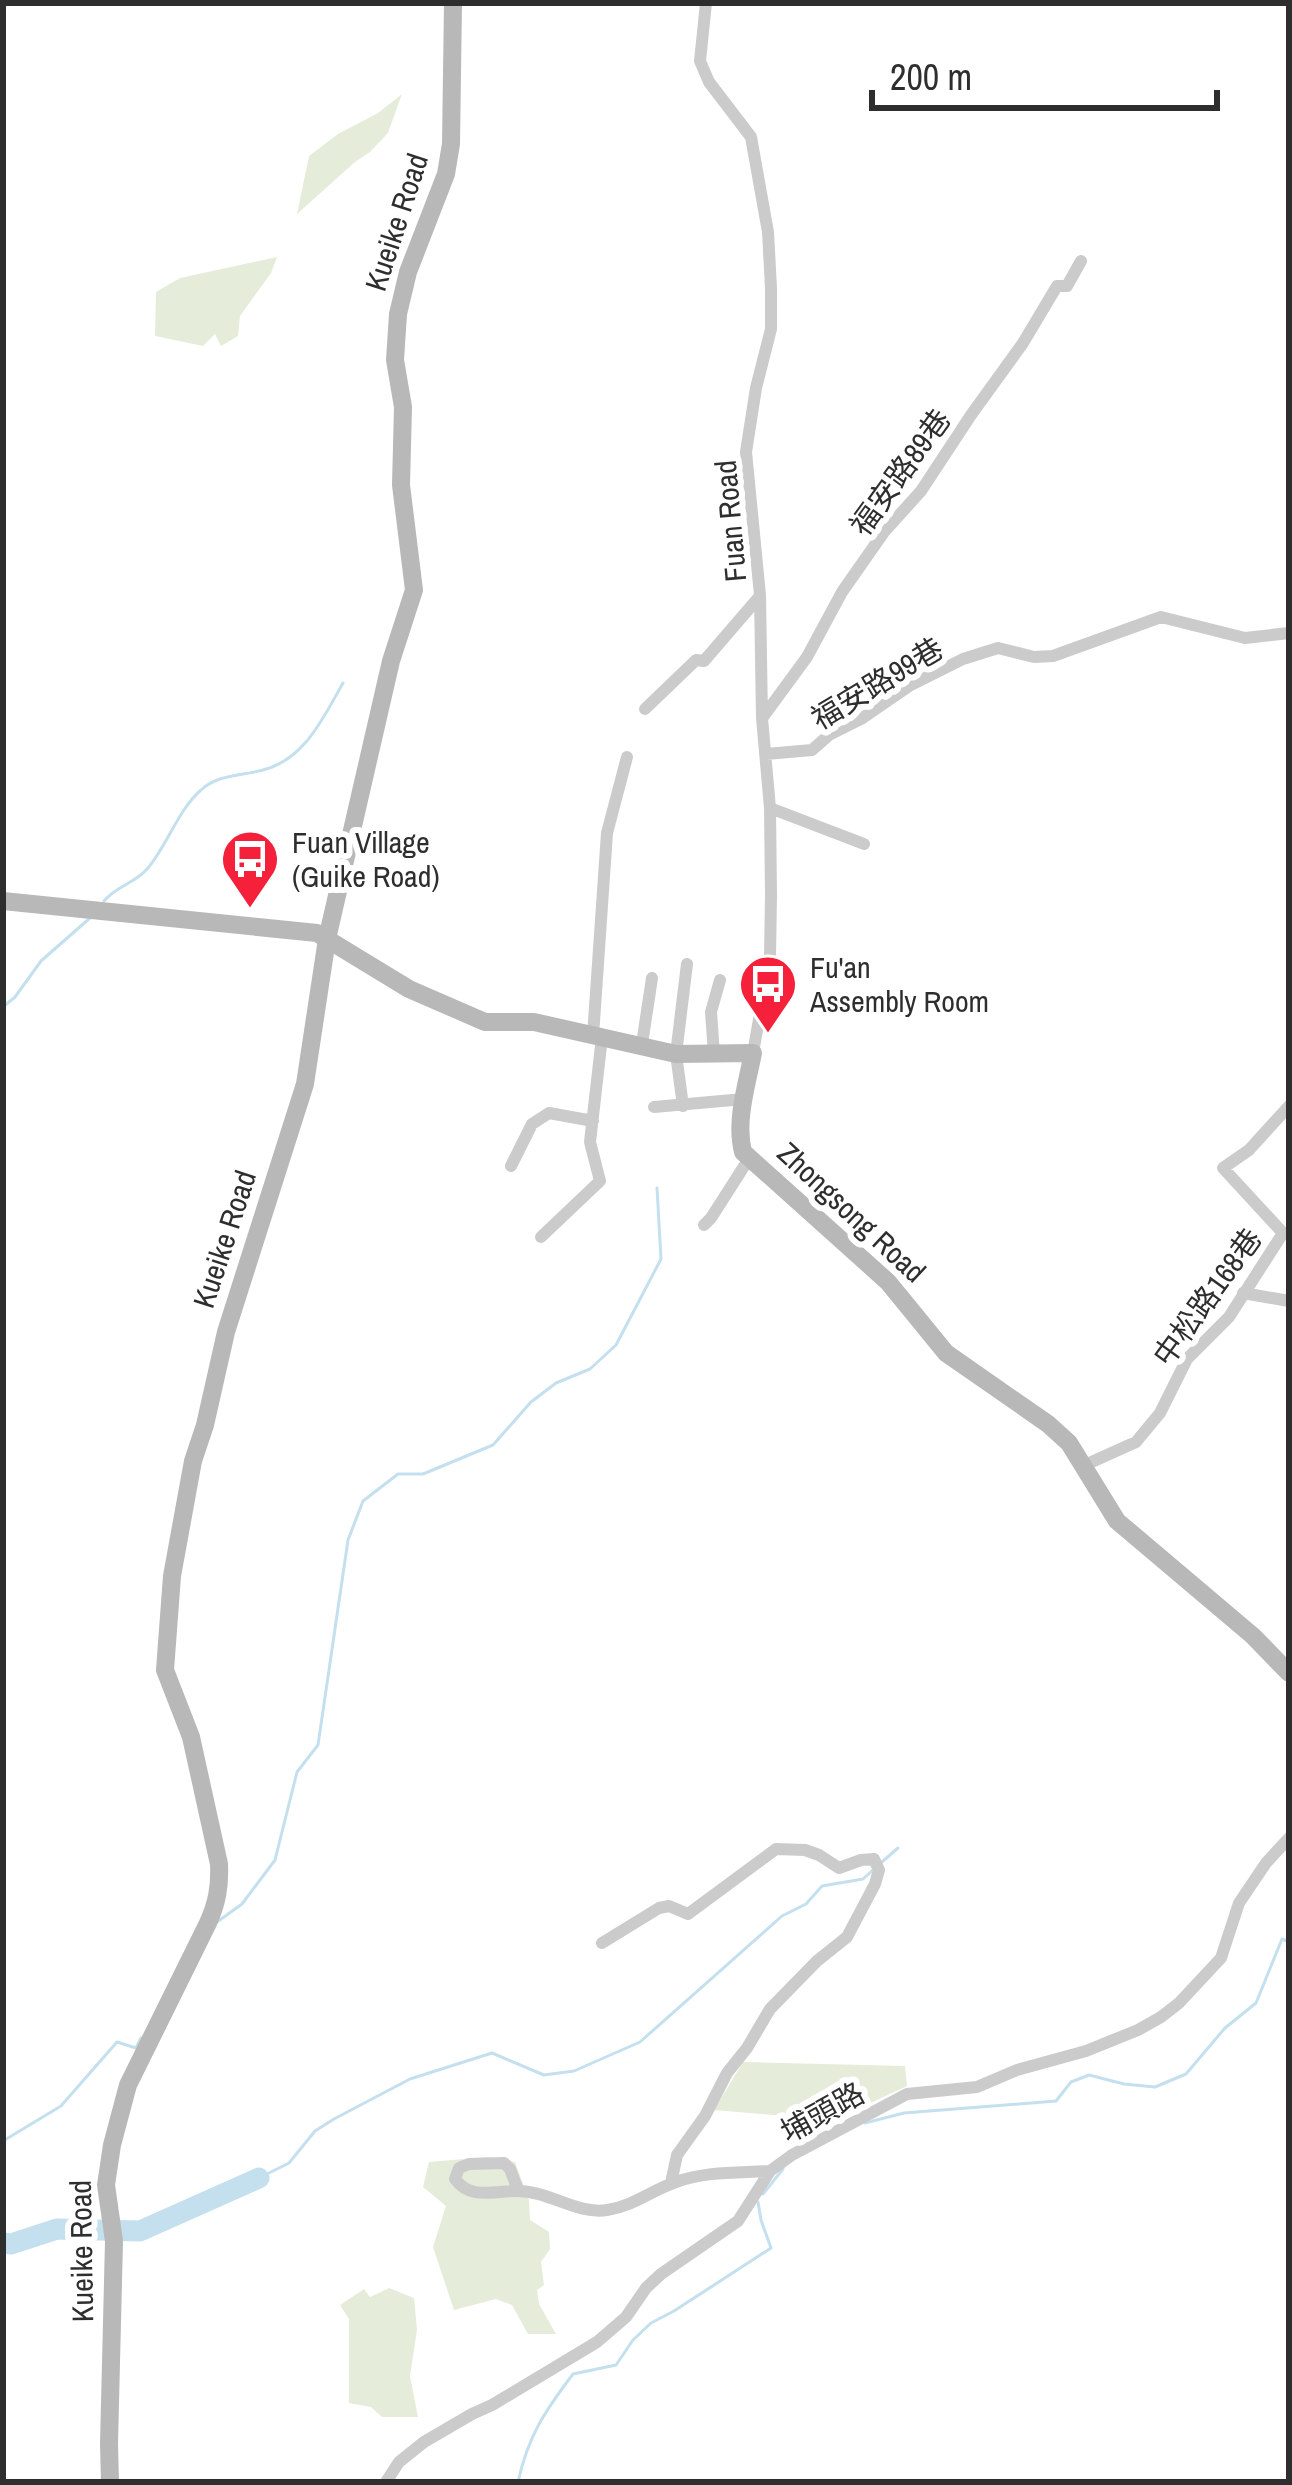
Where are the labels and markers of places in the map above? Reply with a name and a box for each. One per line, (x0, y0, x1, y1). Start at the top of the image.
place label: Fuan Village (Guike Road) (292, 822, 440, 896)
bus stop icon: Fuan Village (Guike Road) (219, 828, 281, 910)
place label: Fu'an Assembly Room (809, 947, 989, 1021)
bus stop icon: Fu'an Assembly Room (737, 953, 799, 1035)

